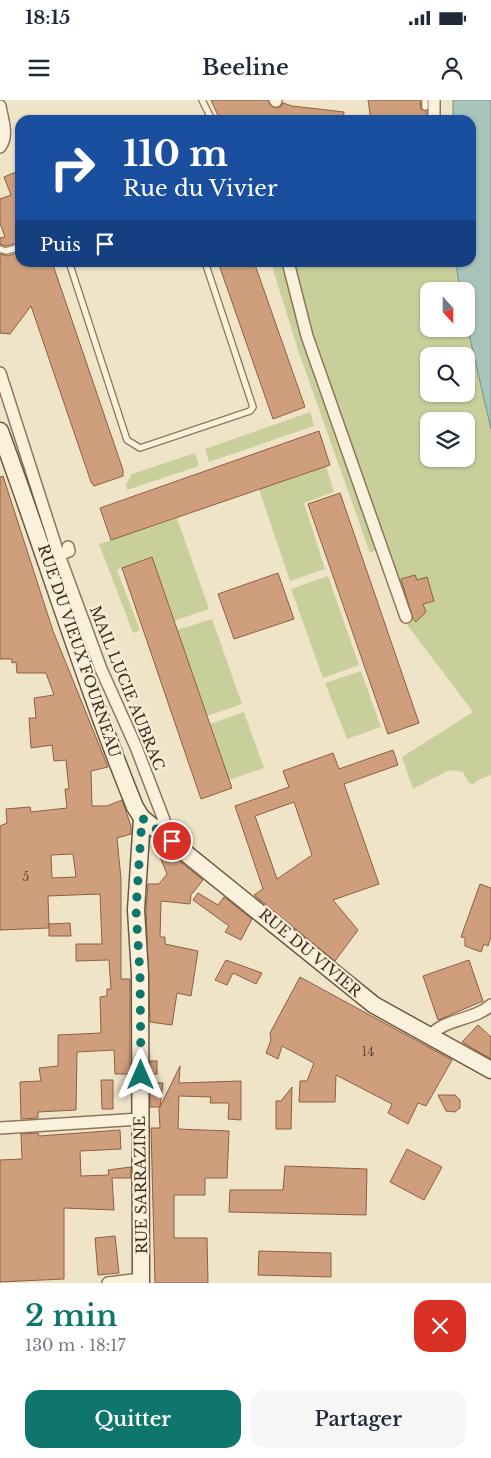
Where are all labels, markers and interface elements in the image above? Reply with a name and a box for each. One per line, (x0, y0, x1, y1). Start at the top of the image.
text: 18:15 (25, 6, 70, 29)
icon: menu (25, 54, 53, 82)
text: Beeline (202, 54, 289, 81)
icon: person (438, 54, 466, 82)
text: 110 m (123, 132, 228, 175)
icon: right (40, 135, 105, 200)
text: Rue du Vivier (123, 175, 277, 202)
icon: arrive (91, 230, 119, 258)
text: Puis (40, 233, 81, 256)
north arrow (420, 282, 475, 338)
map controls (420, 282, 475, 467)
button: search (420, 347, 475, 402)
button: layers (420, 412, 475, 467)
street label: RUE DU VIEUX FOURNEAU (34, 542, 125, 760)
street label: MAIL LUCIE AUBRAC (86, 603, 169, 773)
pin (151, 820, 193, 862)
icon: arrive (158, 827, 186, 855)
house number: 5 (23, 869, 30, 884)
street label: RUE DU VIVIER (255, 904, 366, 1002)
house number: 14 (362, 1044, 374, 1059)
position arrow (114, 1048, 166, 1100)
street label: RUE SARRAZINE (130, 1116, 151, 1254)
text: 2 min (25, 1297, 117, 1334)
button: close (414, 1300, 466, 1352)
text: 130 m · 18:17 (25, 1335, 125, 1355)
button: Quitter (25, 1390, 241, 1448)
button: Partager (251, 1390, 466, 1448)

